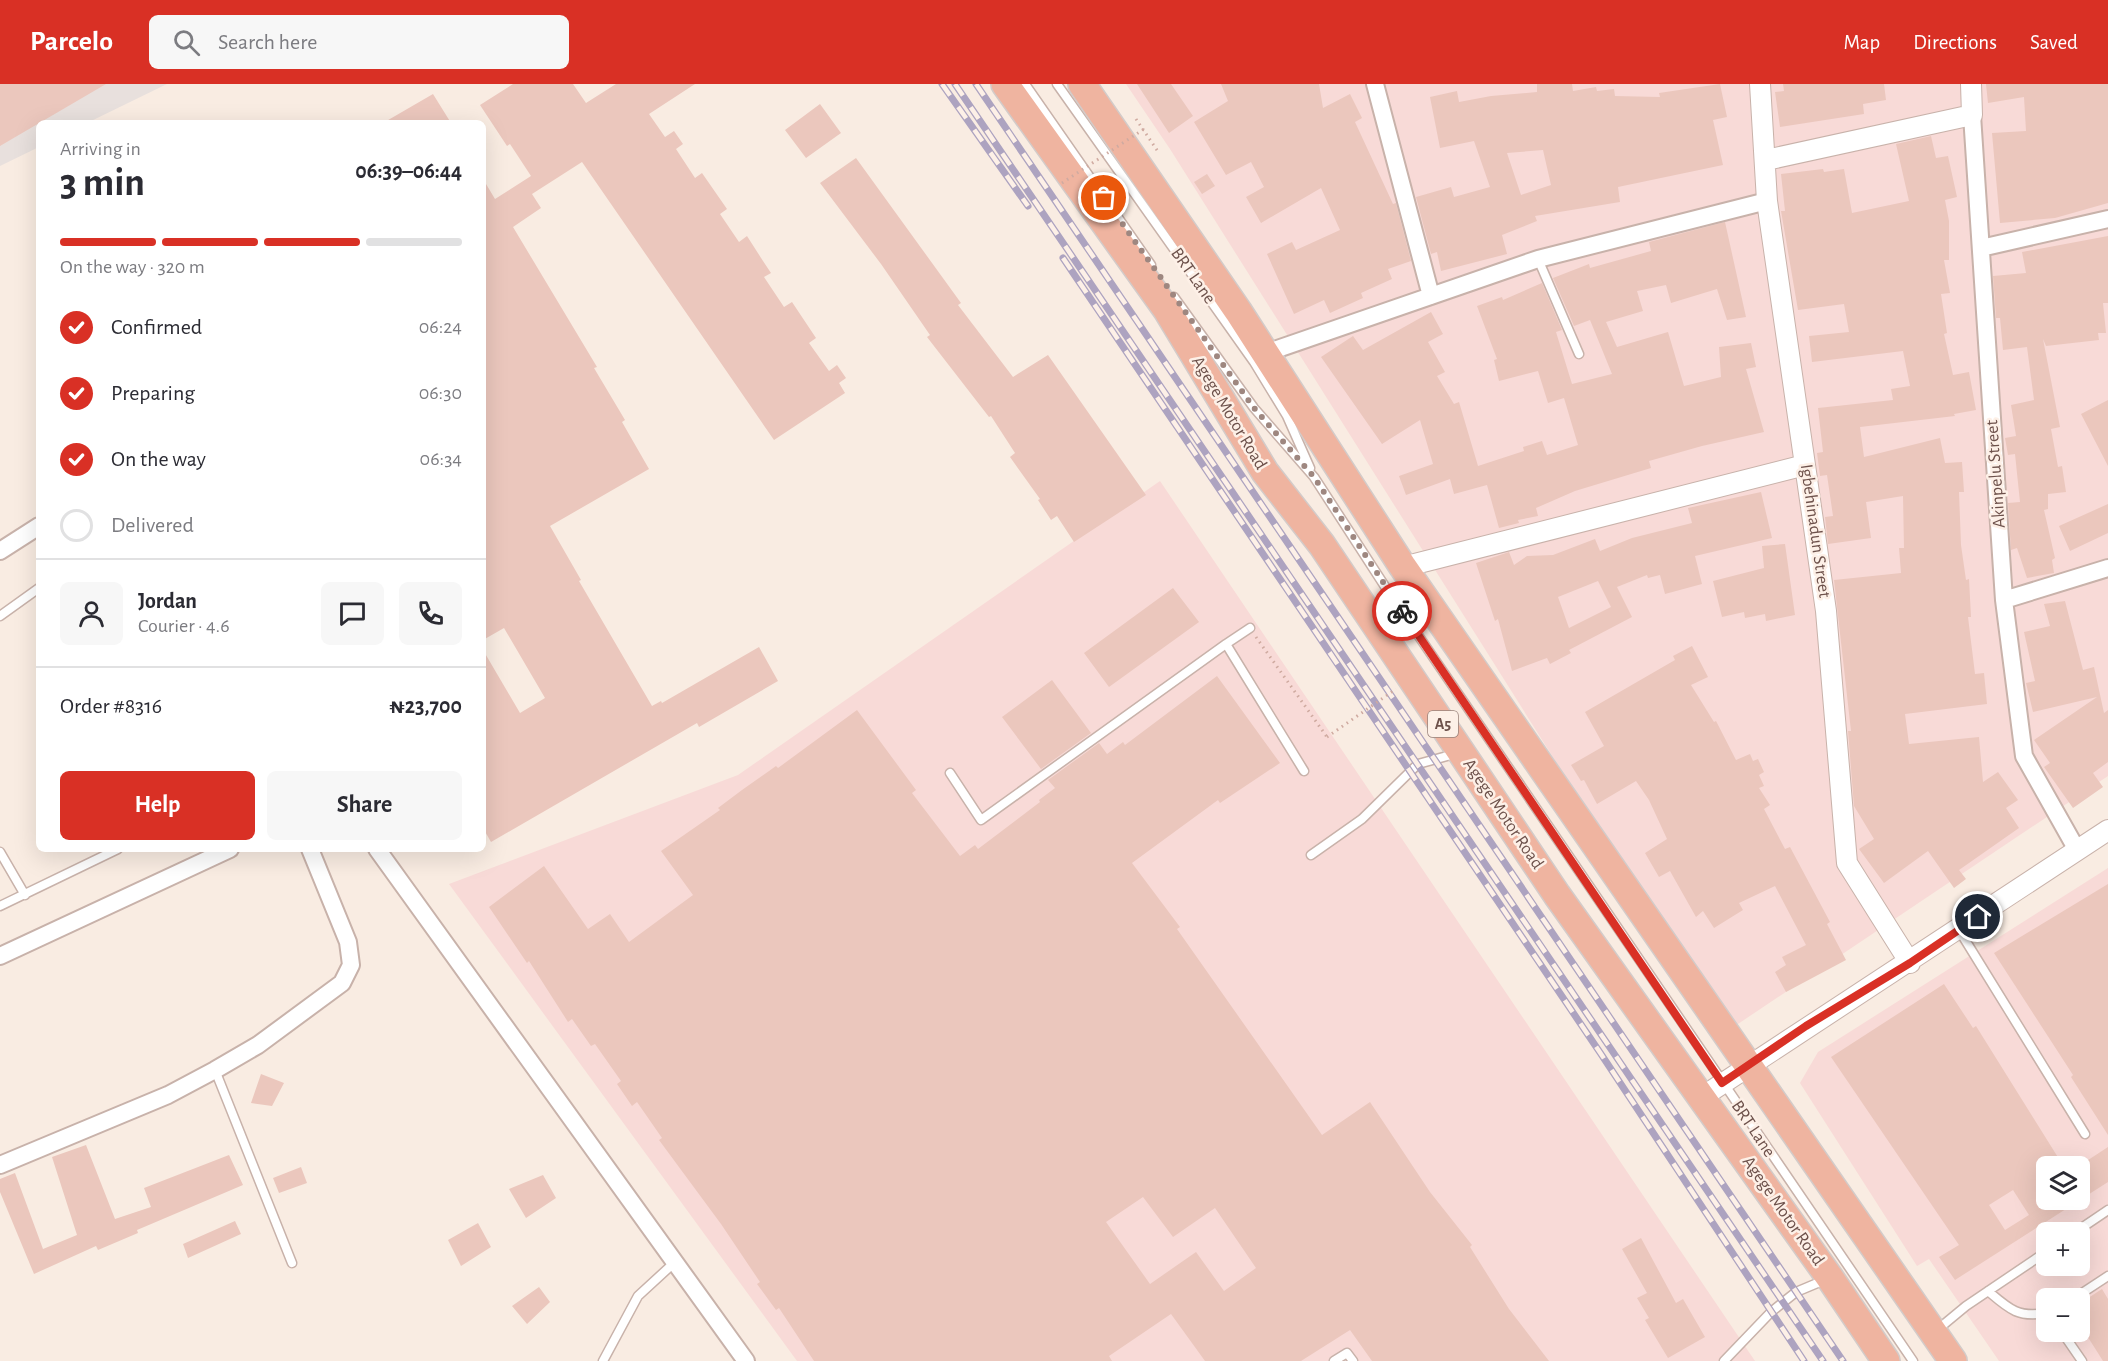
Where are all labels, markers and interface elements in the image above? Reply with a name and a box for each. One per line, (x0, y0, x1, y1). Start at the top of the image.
search box (149, 15, 569, 69)
icon: search (170, 26, 203, 59)
text: Parcelo (30, 28, 113, 56)
text: Search here (218, 31, 317, 53)
text: Map (1844, 32, 1880, 53)
text: Directions (1913, 32, 1997, 53)
text: Saved (2030, 32, 2078, 53)
text: Arriving in (60, 139, 141, 159)
text: 06:39–06:44 (355, 160, 462, 182)
text: 3 min (60, 164, 145, 203)
pin (1078, 172, 1129, 223)
icon: bag (1087, 181, 1120, 214)
street label: BRT Lane (1167, 245, 1219, 307)
text: On the way · 320 m (60, 257, 205, 277)
icon: check (60, 311, 93, 344)
text: Confirmed (111, 316, 202, 338)
text: 06:24 (419, 317, 462, 337)
street label: Agege Motor Road (1188, 353, 1270, 473)
icon: check (60, 377, 93, 410)
text: Preparing (111, 382, 195, 404)
text: 06:30 (419, 383, 462, 403)
street label: Akinpelu Street (1983, 419, 2009, 529)
icon: check (60, 443, 93, 476)
text: On the way (111, 448, 206, 470)
text: 06:34 (420, 449, 462, 469)
street label: Igbehinadun Street (1797, 463, 1833, 599)
text: Delivered (111, 514, 194, 536)
courier (1372, 581, 1432, 641)
button: person (60, 582, 123, 645)
button: chat (321, 582, 384, 645)
button: phone (399, 582, 462, 645)
text: Jordan (138, 590, 197, 612)
icon: bike (1386, 595, 1419, 628)
text: Courier · 4.6 (138, 616, 230, 636)
text: Order #8316 (60, 695, 162, 717)
text: ₦23,700 (389, 695, 462, 717)
road number: A5 (1428, 711, 1458, 737)
street label: Agege Motor Road (1460, 756, 1546, 872)
button: Help (60, 771, 255, 840)
button: Share (267, 771, 462, 840)
pin (1952, 891, 2003, 942)
icon: home (1961, 900, 1994, 933)
street label: BRT Lane (1728, 1097, 1778, 1161)
street label: Agege Motor Road (1739, 1153, 1827, 1269)
map controls (2036, 1156, 2090, 1342)
button: layers (2036, 1156, 2090, 1210)
button: + (2036, 1222, 2090, 1276)
button: − (2036, 1288, 2090, 1342)

